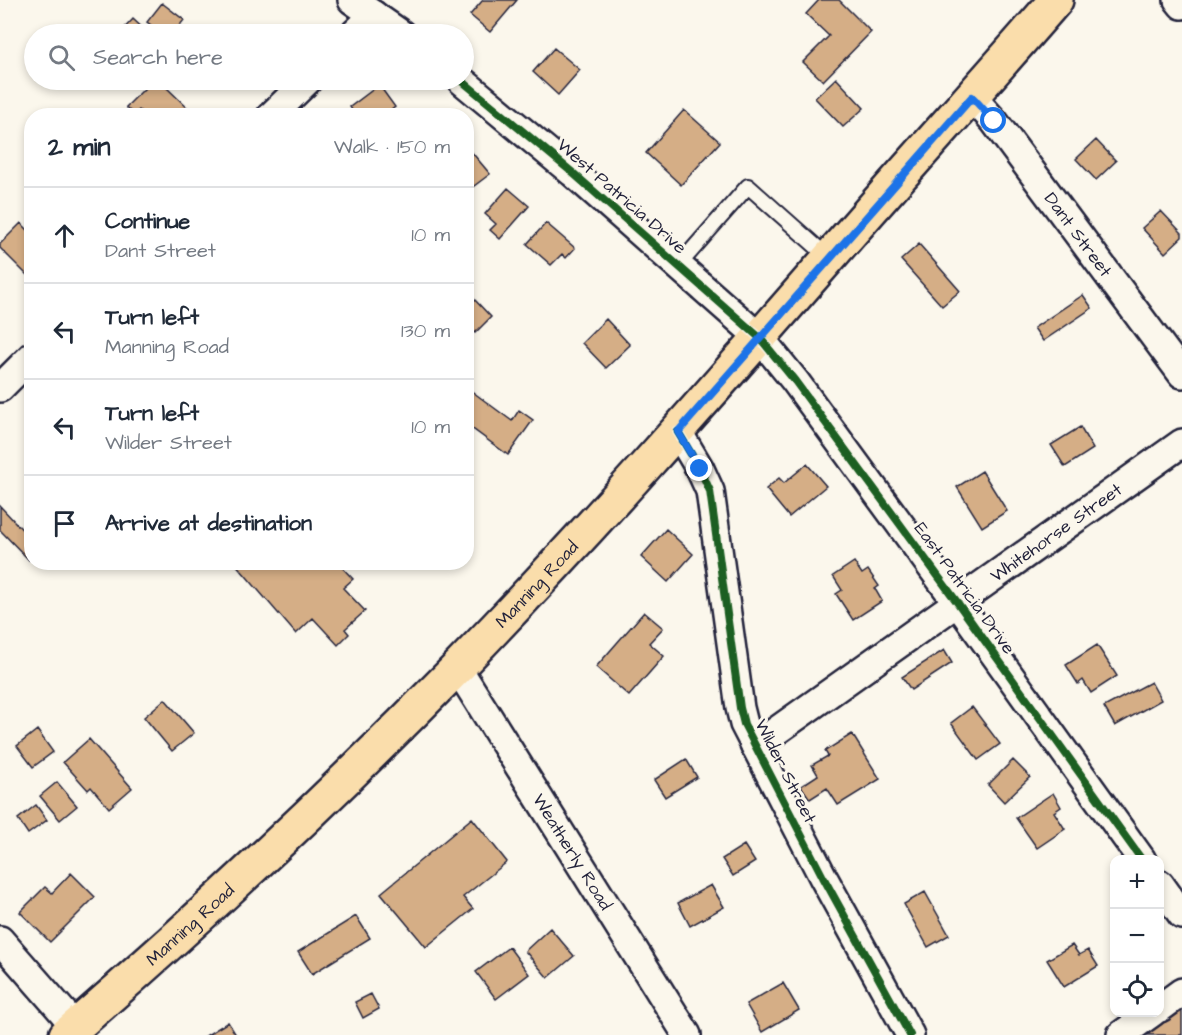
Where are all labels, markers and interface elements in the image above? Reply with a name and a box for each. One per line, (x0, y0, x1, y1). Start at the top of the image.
search box (24, 24, 474, 90)
icon: search (45, 41, 78, 74)
text: Search here (93, 42, 223, 73)
route start (980, 107, 1006, 133)
text: 2 min (48, 129, 110, 165)
text: Walk · 150 m (334, 133, 450, 161)
street label: West Patricia Drive (551, 133, 692, 260)
street label: Dant Street (1038, 187, 1118, 283)
text: Continue (105, 206, 190, 237)
icon: ahead (48, 219, 81, 252)
text: 10 m (411, 221, 450, 249)
text: Dant Street (105, 237, 216, 265)
text: Turn left (105, 302, 199, 333)
icon: left (48, 315, 81, 348)
text: 130 m (401, 317, 450, 345)
text: Manning Road (105, 333, 229, 361)
text: Turn left (105, 398, 199, 429)
icon: left (48, 411, 81, 444)
text: 10 m (411, 413, 450, 441)
text: Wilder Street (105, 429, 232, 457)
route end (686, 455, 712, 481)
street label: Whitehorse Street (985, 477, 1128, 588)
icon: arrive (48, 507, 81, 540)
text: Arrive at destination (105, 508, 312, 539)
street label: East Patricia Drive (908, 517, 1021, 660)
street label: Manning Road (490, 535, 584, 634)
street label: Wilder Street (749, 715, 823, 828)
street label: Weatherly Road (526, 789, 618, 915)
map controls (1110, 855, 1164, 1017)
button: + (1110, 855, 1164, 909)
street label: Manning Road (141, 878, 240, 972)
button: − (1110, 909, 1164, 963)
button: locate (1110, 963, 1164, 1017)

